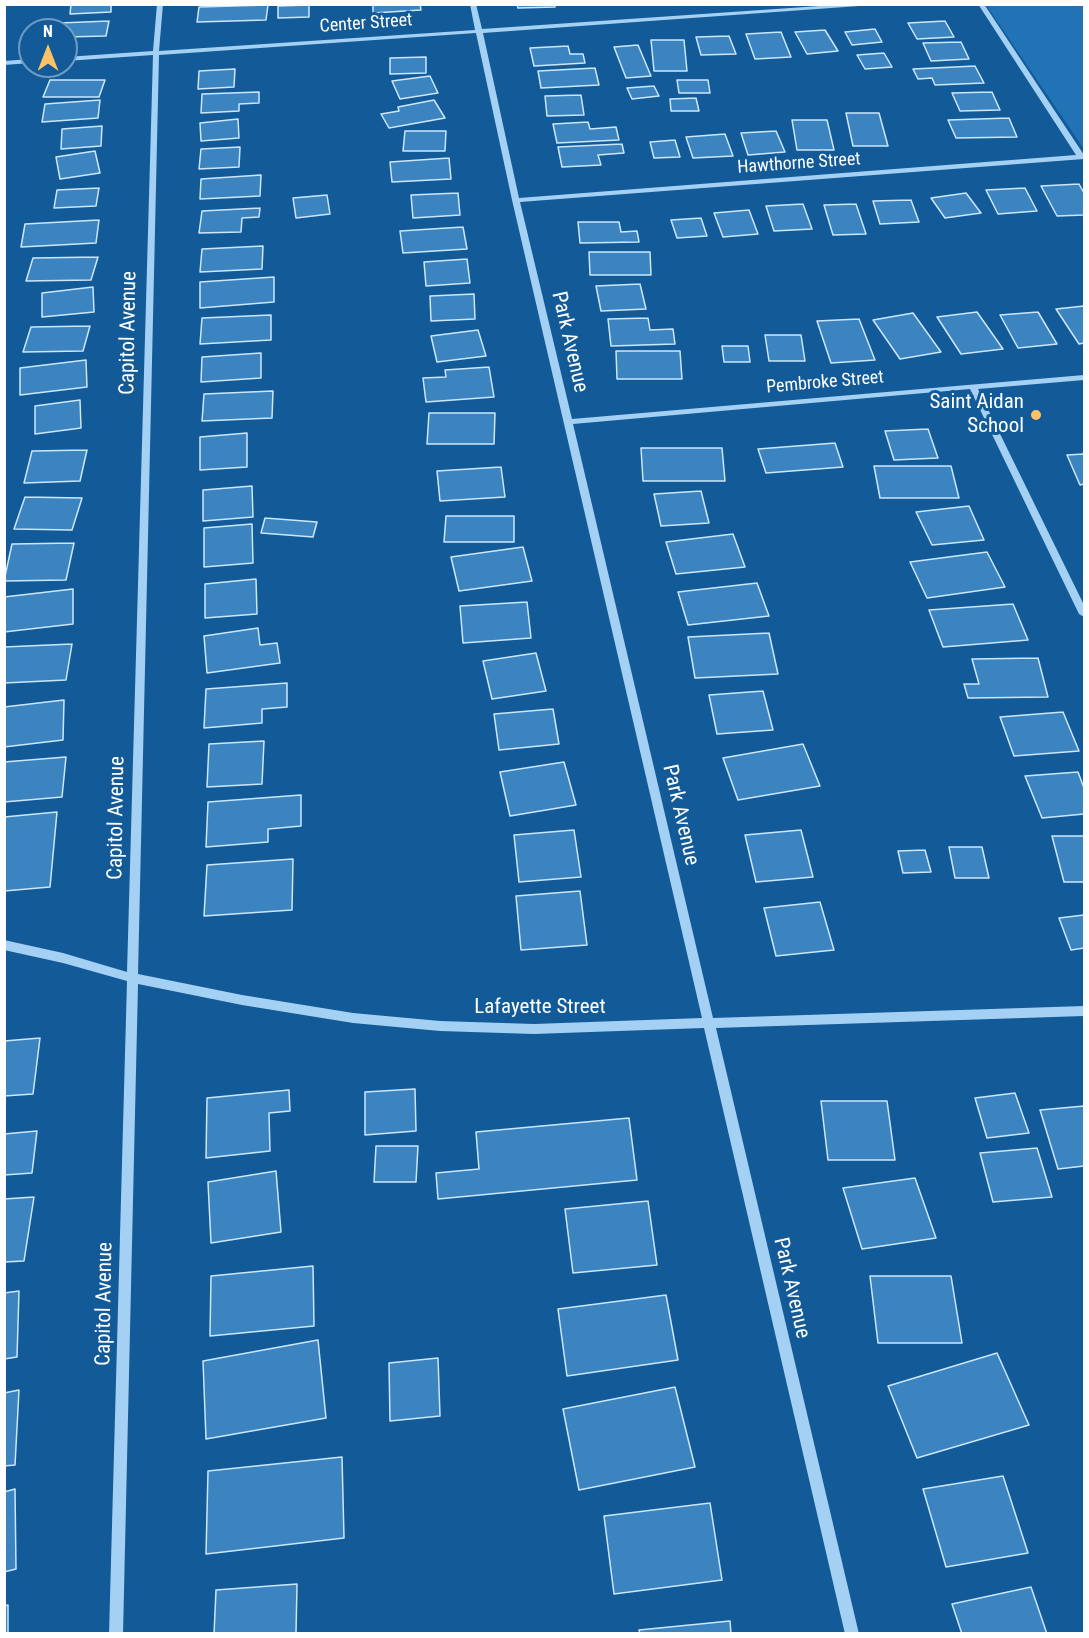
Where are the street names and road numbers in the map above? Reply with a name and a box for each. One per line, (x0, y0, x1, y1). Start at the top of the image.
street label: Center Street (319, 10, 413, 38)
street label: Hawthorne Street (737, 149, 861, 179)
street label: Capitol Avenue (115, 271, 143, 395)
street label: Park Avenue (545, 289, 593, 395)
street label: Pembroke Street (765, 367, 885, 399)
street label: Capitol Avenue (103, 756, 131, 880)
street label: Park Avenue (656, 762, 704, 868)
street label: Lafayette Street (474, 995, 606, 1021)
street label: Park Avenue (767, 1235, 815, 1341)
street label: Capitol Avenue (91, 1242, 119, 1366)

